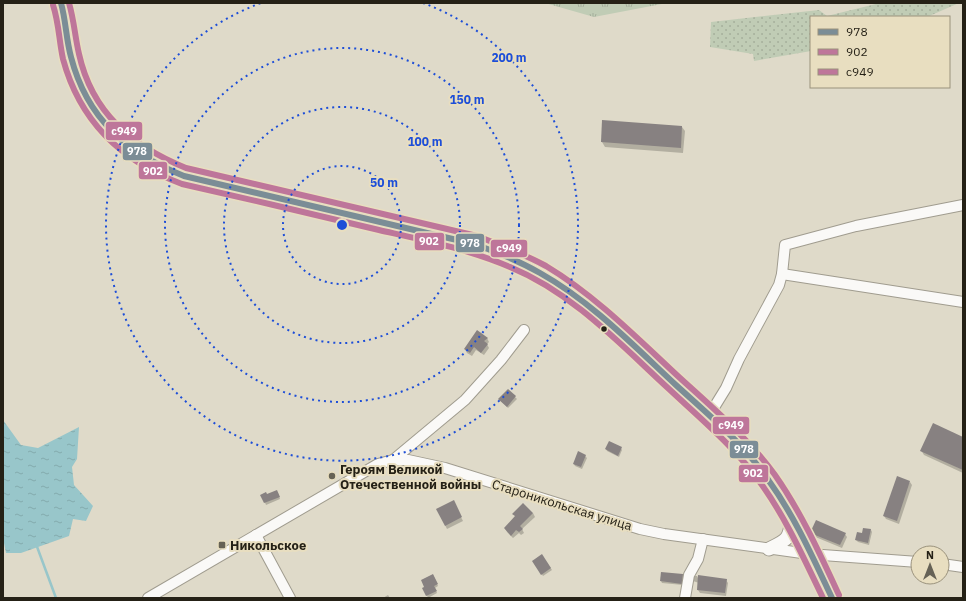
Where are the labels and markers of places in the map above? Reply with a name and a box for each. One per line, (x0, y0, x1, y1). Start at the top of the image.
centre of rings (335, 218, 349, 232)
unlabelled marker (599, 324, 609, 334)
place label: Героям Великой Отечественной войны (340, 461, 481, 493)
marker: Героям Великой Отечественной войны (327, 471, 337, 481)
place label: Никольское (230, 537, 306, 554)
marker: Никольское (217, 540, 227, 550)

